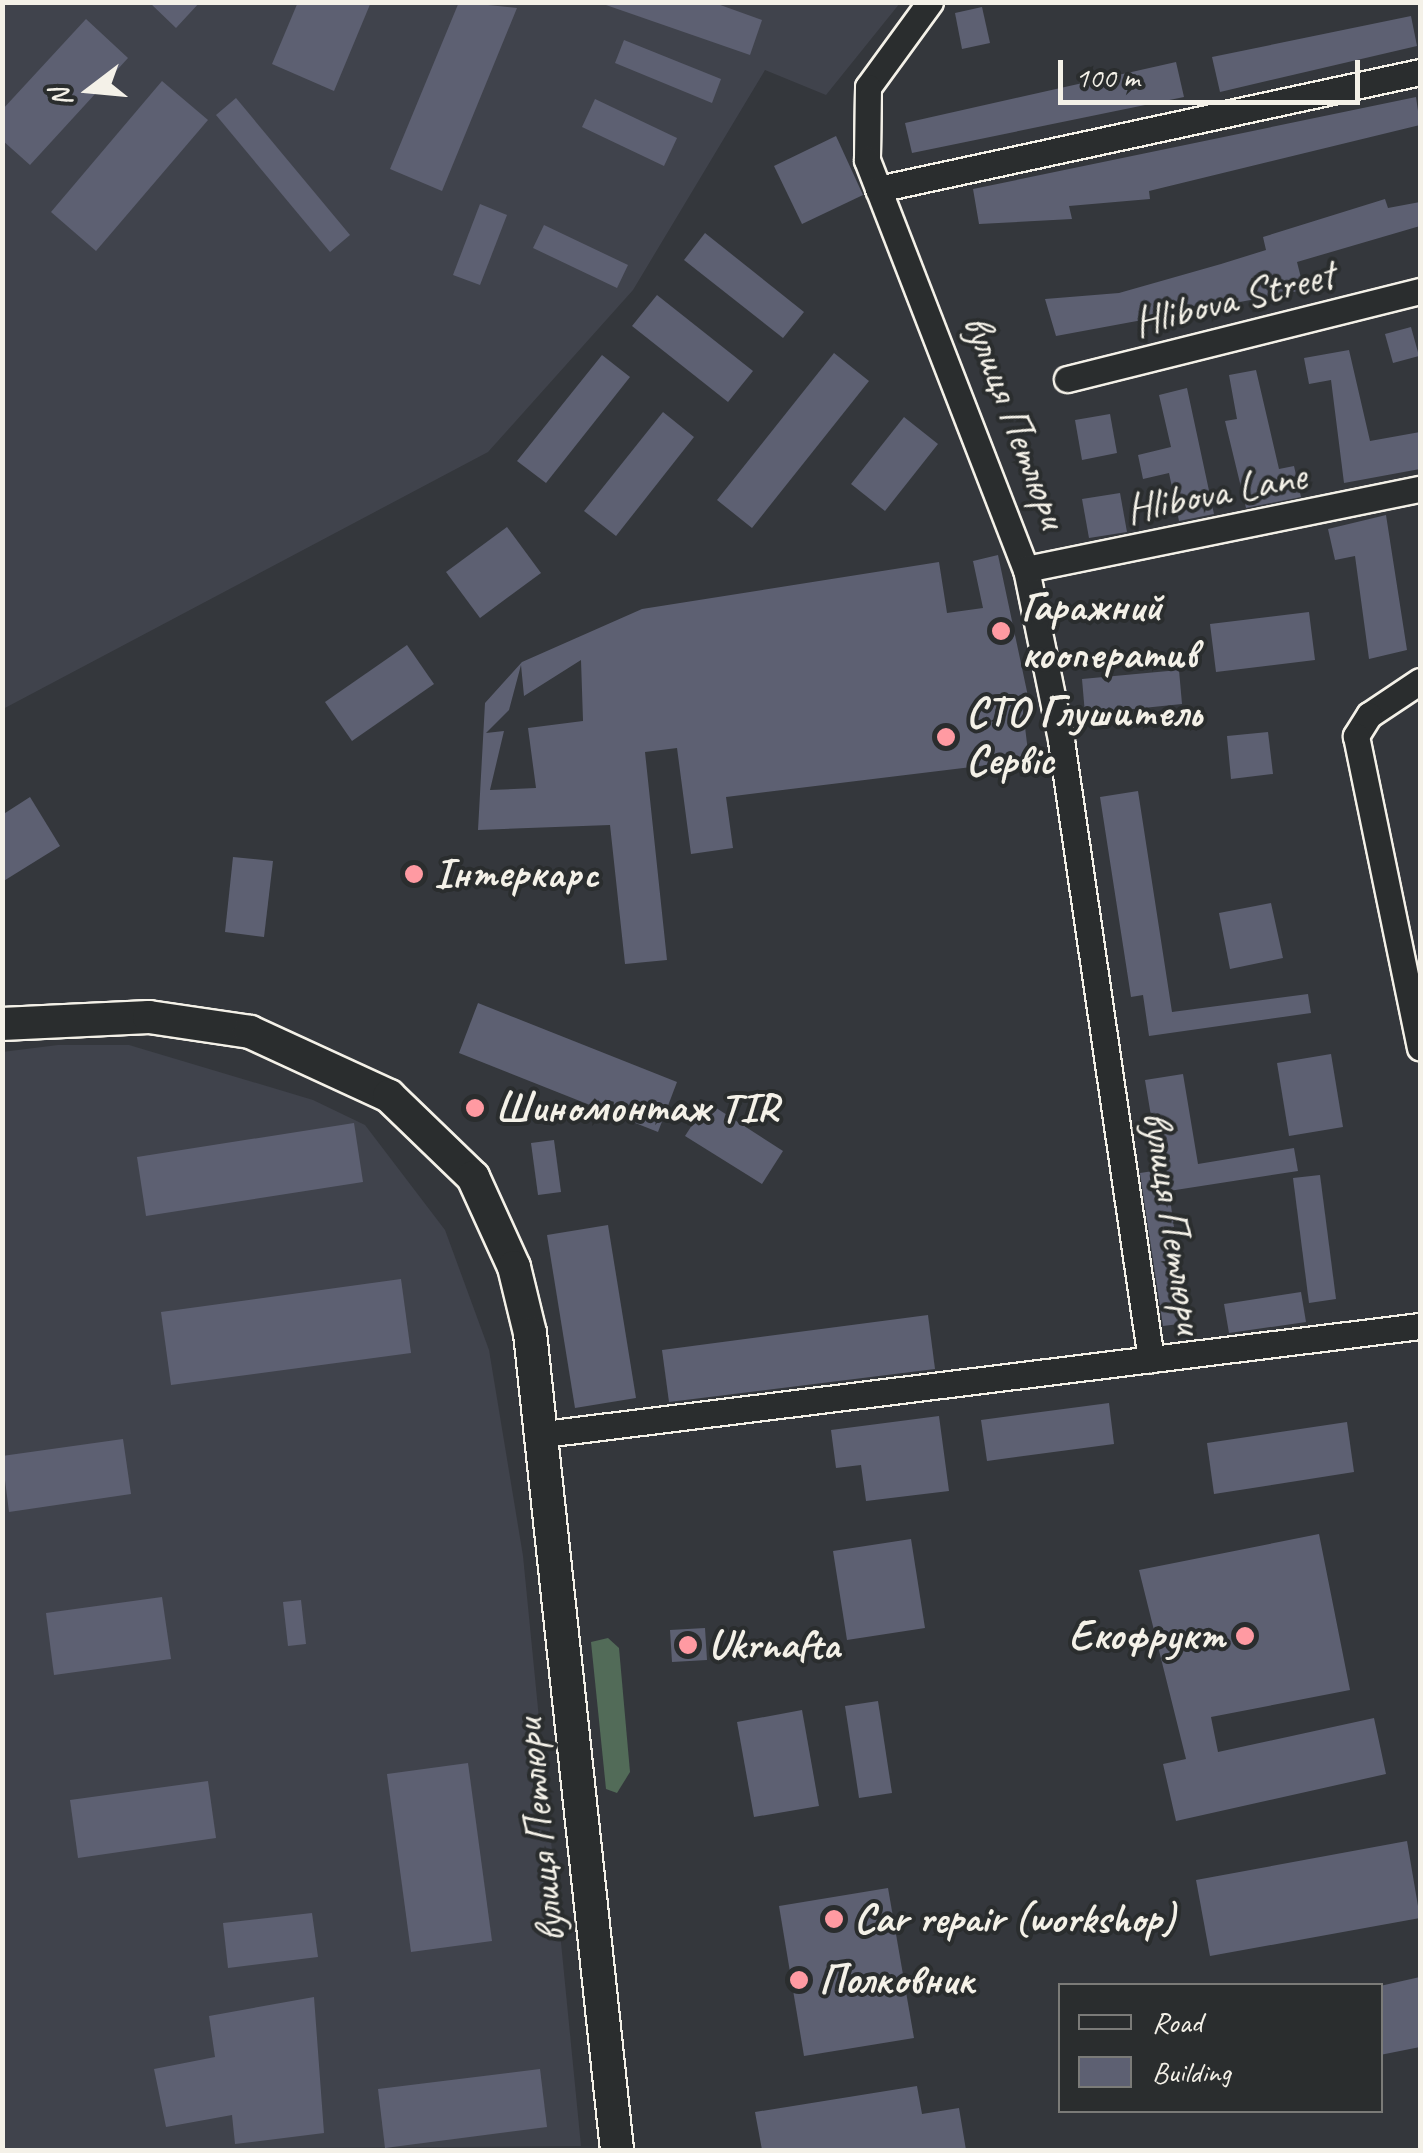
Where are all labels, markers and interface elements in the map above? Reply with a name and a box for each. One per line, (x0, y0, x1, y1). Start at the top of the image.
north arrow (40, 40, 140, 140)
scale bar (1063, 40, 1366, 102)
text: 100 m (1075, 58, 1140, 96)
text: N (41, 85, 80, 112)
street label: Hlibova Street (1129, 250, 1339, 348)
street label: вулиця Петлюри (951, 307, 1079, 535)
street label: Hlibova Lane (1122, 451, 1310, 535)
place label: Гаражний кооператив (1021, 582, 1197, 680)
marker: Гаражний кооператив (990, 620, 1012, 642)
place label: СТО Глушитель Сервіс (966, 688, 1197, 786)
marker: СТО Глушитель Сервіс (935, 726, 957, 748)
place label: Інтеркарс (434, 849, 599, 899)
marker: Інтеркарс (403, 863, 425, 885)
place label: Шиномонтаж TIR (495, 1083, 778, 1133)
marker: Шиномонтаж TIR (464, 1097, 486, 1119)
street label: вулиця Петлюри (1131, 1107, 1215, 1337)
place label: Екофрукт (1069, 1611, 1225, 1661)
place label: Ukrnafta (708, 1620, 840, 1670)
marker: Екофрукт (1234, 1625, 1256, 1647)
marker: Ukrnafta (677, 1634, 699, 1656)
street label: вулиця Петлюри (503, 1717, 577, 1945)
place label: Car repair (workshop) (854, 1894, 1175, 1944)
marker: Car repair (workshop) (823, 1908, 845, 1930)
place label: Полковник (819, 1955, 974, 2005)
marker: Полковник (788, 1969, 810, 1991)
legend (1058, 1983, 1383, 2113)
text: Road (1152, 2003, 1202, 2041)
text: Building (1152, 2053, 1231, 2091)

